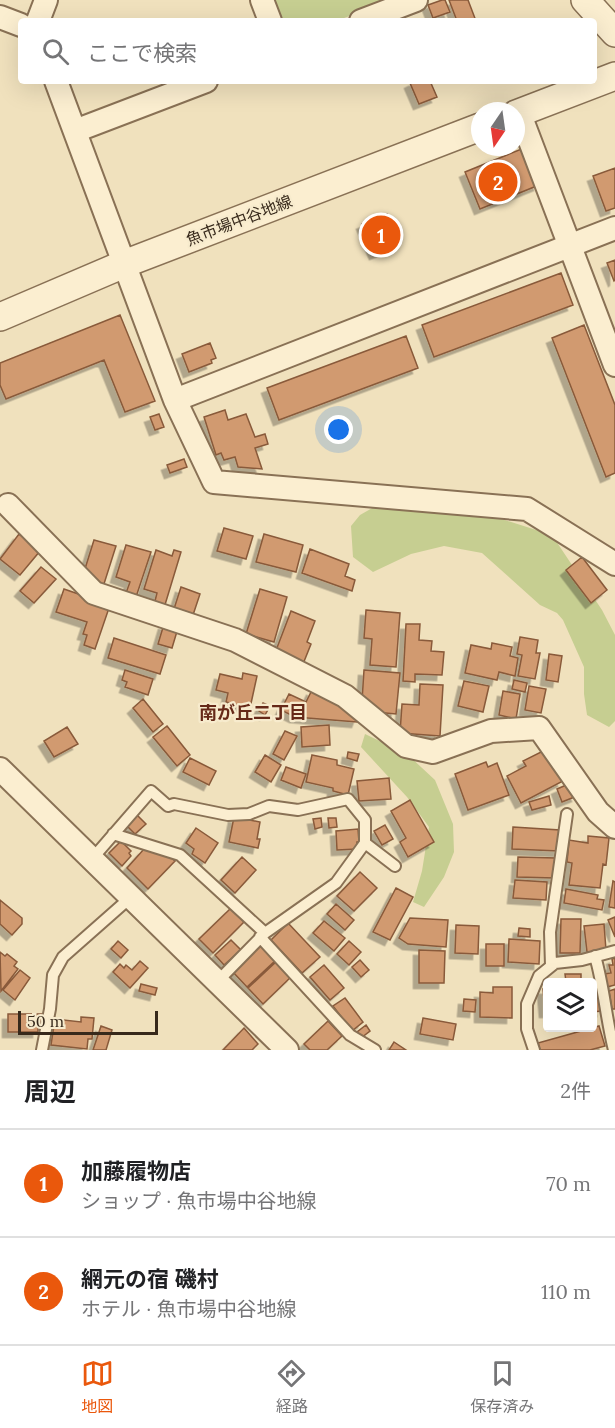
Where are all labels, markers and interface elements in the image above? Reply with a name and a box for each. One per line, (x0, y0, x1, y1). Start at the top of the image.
search box (18, 18, 597, 84)
icon: search (39, 35, 72, 68)
text: ここで検索 (87, 39, 197, 67)
north arrow (471, 102, 525, 156)
pin: 2 (478, 160, 518, 204)
street label: 魚市場中谷地線 (183, 191, 295, 249)
pin: 1 (362, 212, 400, 258)
your location (324, 415, 353, 444)
district label: 南が丘二丁目 (199, 701, 307, 724)
map controls (543, 978, 597, 1032)
button: layers (543, 978, 597, 1032)
scale bar (18, 1008, 158, 1036)
text: 50 m (27, 1011, 64, 1031)
text: 周辺 (24, 1075, 76, 1108)
text: 2件 (560, 1078, 591, 1103)
text: 加藤履物店 (81, 1157, 191, 1185)
text: 1 (39, 1171, 48, 1196)
text: 70 m (546, 1171, 591, 1196)
text: ショップ · 魚市場中谷地線 (81, 1188, 317, 1213)
text: 網元の宿 磯村 (81, 1265, 219, 1293)
text: 2 (38, 1279, 49, 1304)
text: 110 m (541, 1279, 591, 1304)
text: ホテル · 魚市場中谷地線 (81, 1296, 297, 1321)
tab: 地図 (81, 1357, 114, 1417)
tab: 経路 (275, 1357, 308, 1417)
tab: 保存済み (470, 1357, 534, 1417)

